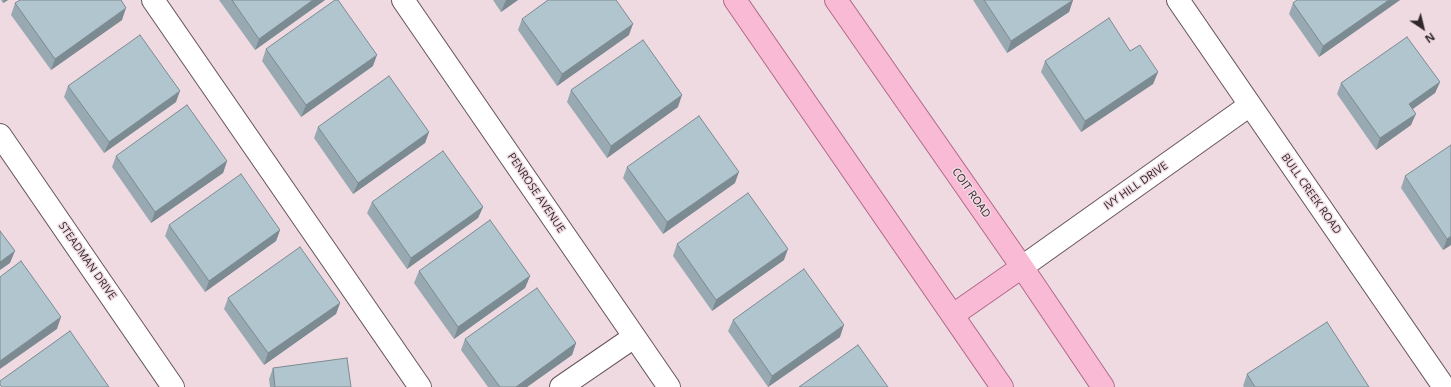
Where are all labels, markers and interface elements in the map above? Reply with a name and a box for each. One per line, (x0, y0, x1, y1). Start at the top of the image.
north arrow (1403, 8, 1443, 48)
text: N (1422, 30, 1438, 47)
street label: PENROSE AVENUE (504, 151, 568, 235)
street label: BULL CREEK ROAD (1278, 151, 1344, 237)
street label: IVY HILL DRIVE (1102, 159, 1170, 213)
street label: COIT ROAD (949, 166, 993, 220)
street label: STEADMAN DRIVE (55, 220, 119, 302)

